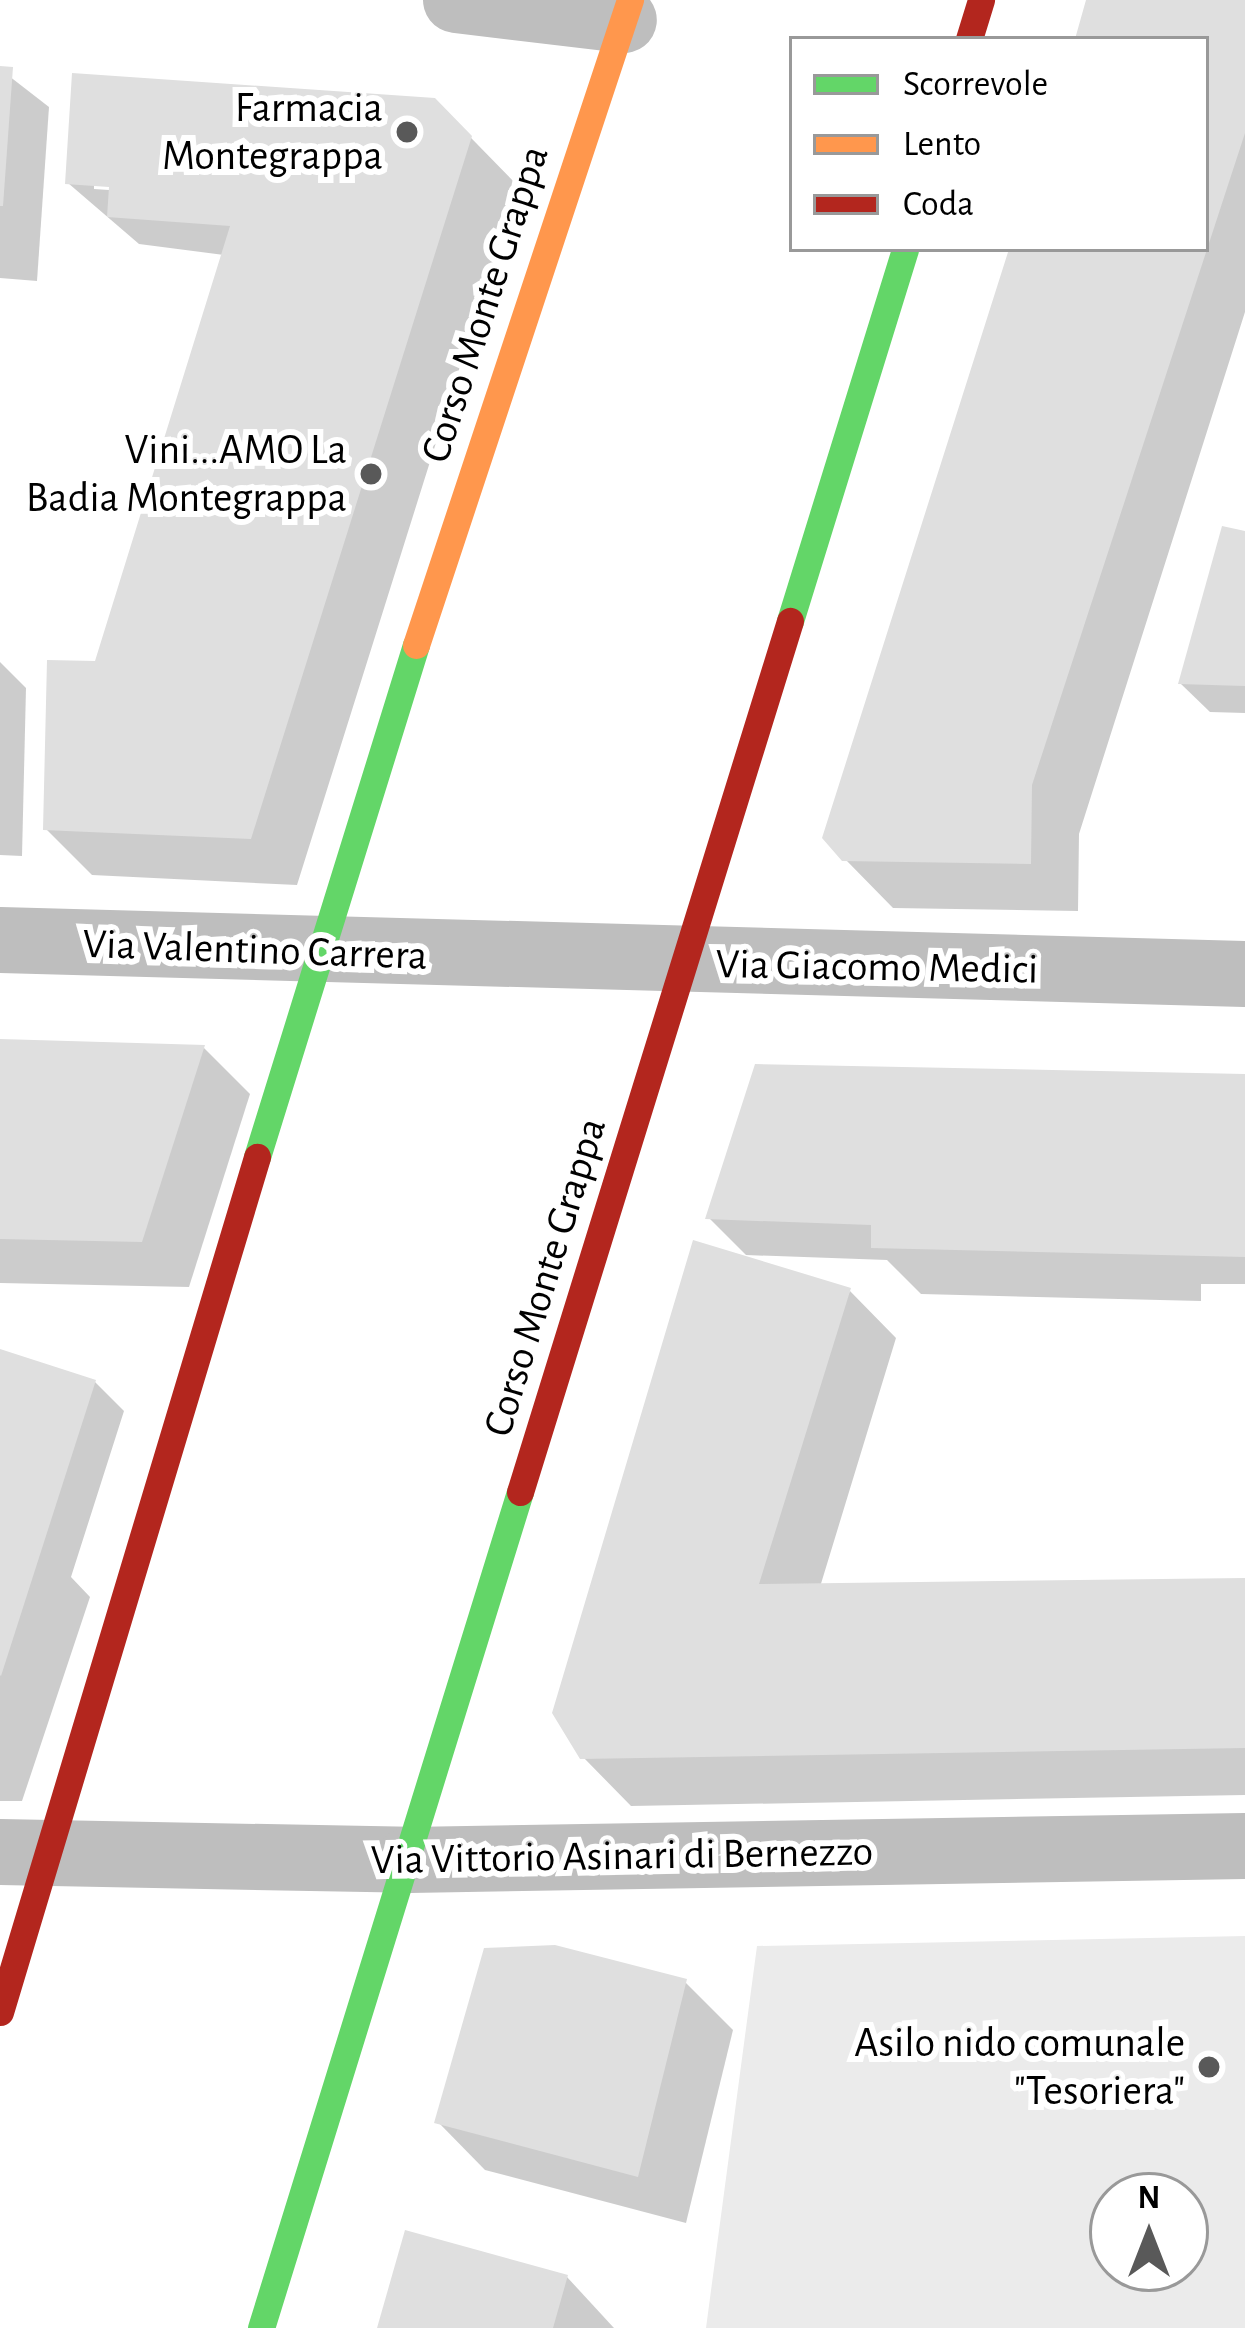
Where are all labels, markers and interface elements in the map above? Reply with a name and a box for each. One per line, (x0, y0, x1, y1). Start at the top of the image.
legend (789, 36, 1209, 252)
text: Scorrevole (903, 66, 1048, 102)
place label: Farmacia Montegrappa (162, 83, 383, 182)
marker: Farmacia Montegrappa (394, 119, 420, 145)
text: Lento (903, 126, 981, 162)
street label: Corso Monte Grappa (410, 139, 560, 469)
text: Coda (903, 186, 974, 222)
place label: Vini...AMO La Badia Montegrappa (26, 425, 347, 524)
marker: Vini...AMO La Badia Montegrappa (358, 461, 384, 487)
street label: Via Valentino Carrera (82, 919, 428, 981)
street label: Via Giacomo Medici (715, 939, 1039, 995)
street label: Corso Monte Grappa (473, 1112, 617, 1442)
street label: Via Vittorio Asinari di Bernezzo (370, 1826, 874, 1886)
place label: Asilo nido comunale "Tesoriera" (854, 2018, 1185, 2116)
marker: Asilo nido comunale "Tesoriera" (1196, 2054, 1222, 2080)
north arrow (1089, 2172, 1209, 2292)
text: N (1138, 2182, 1160, 2215)

